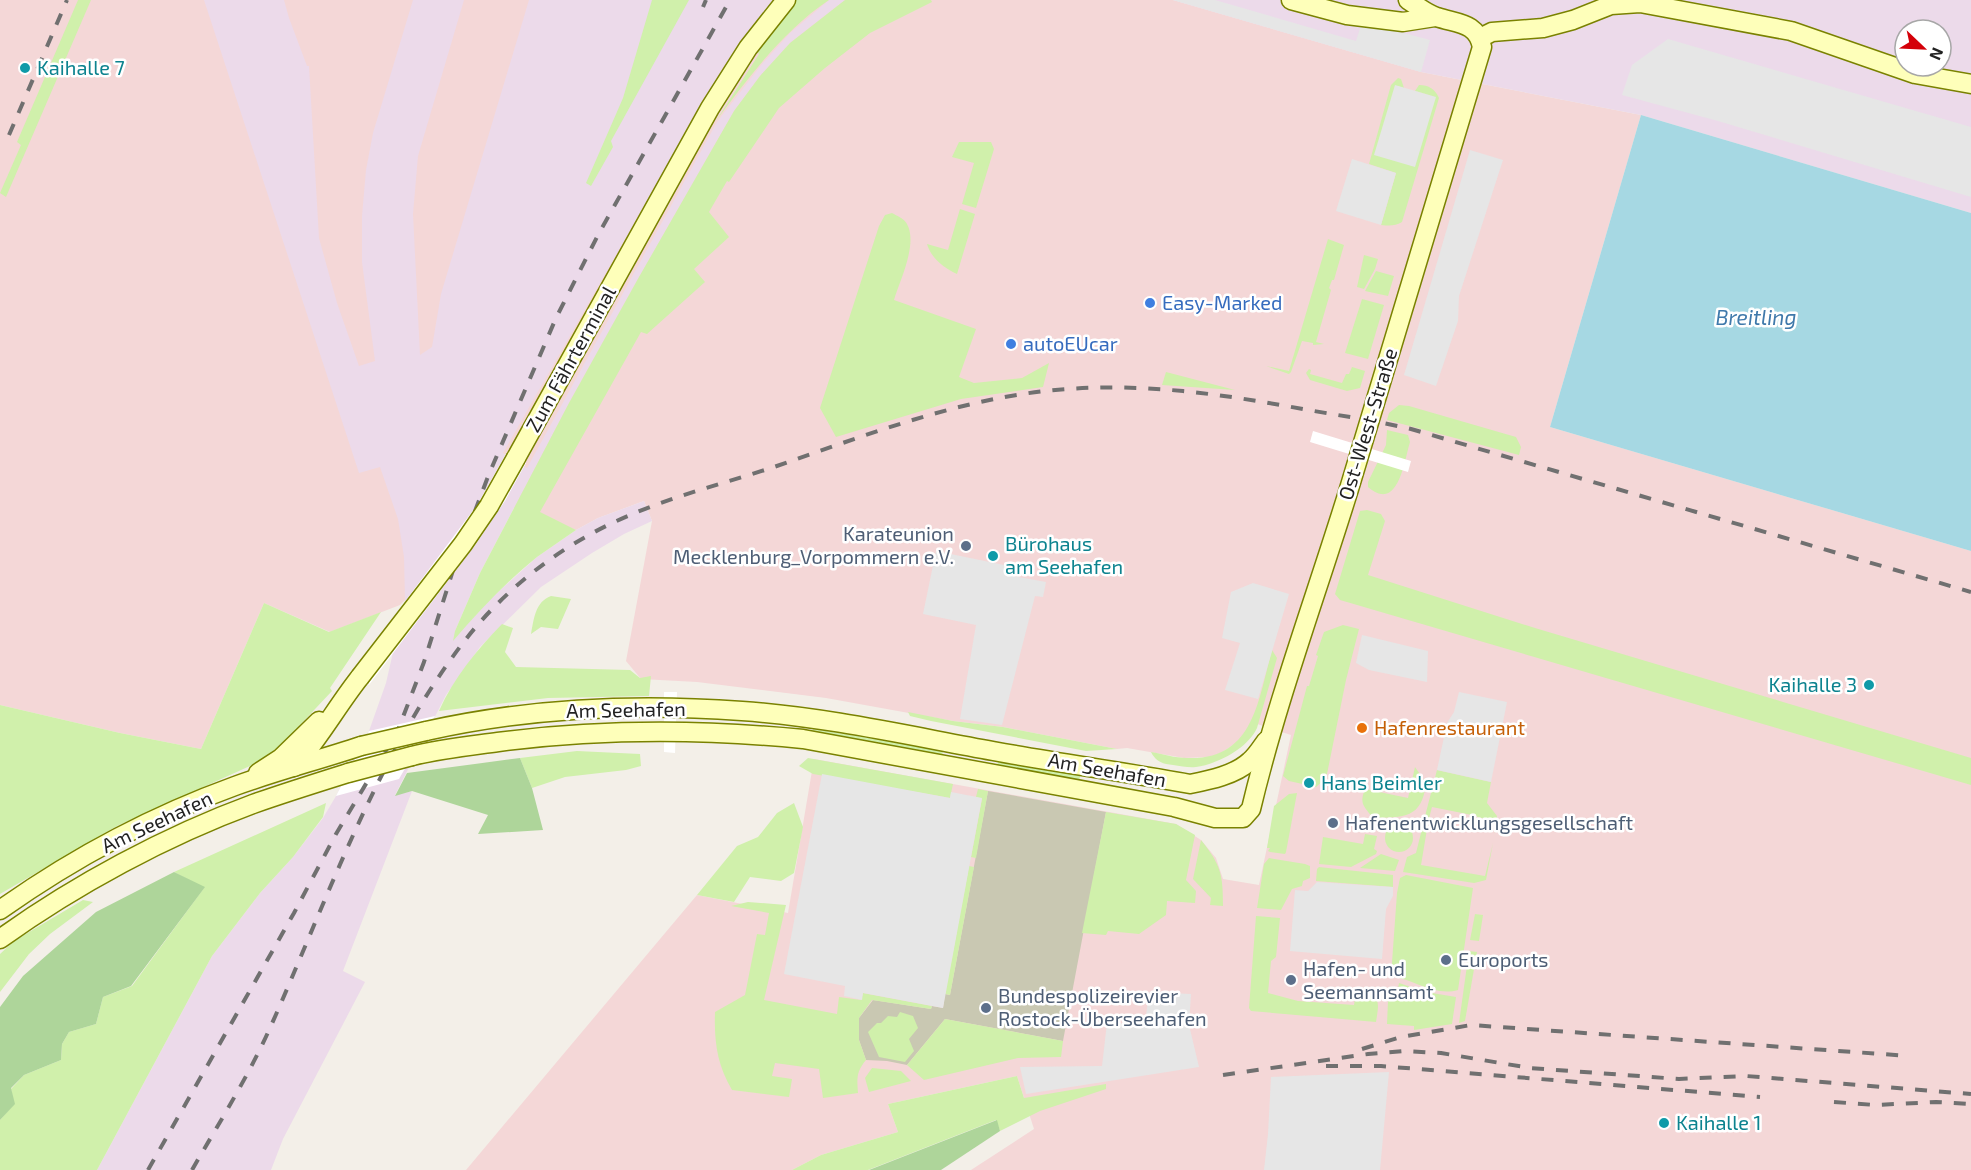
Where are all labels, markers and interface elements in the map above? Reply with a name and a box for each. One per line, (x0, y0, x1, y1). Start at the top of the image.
north arrow (1893, 18, 1953, 78)
text: N (1926, 45, 1948, 63)
place label: Kaihalle 7 (37, 55, 125, 79)
marker: Kaihalle 7 (18, 61, 32, 75)
street label: Zum Fährterminal (520, 281, 620, 436)
place label: Easy-Marked (1162, 290, 1282, 314)
marker: Easy-Marked (1143, 296, 1157, 310)
water label: Breitling (1715, 304, 1797, 329)
place label: autoEUcar (1023, 331, 1118, 355)
marker: autoEUcar (1004, 337, 1018, 351)
street label: Ost-West-Straße (1333, 345, 1402, 503)
place label: Karateunion Mecklenburg_Vorpommern e.V. (673, 521, 954, 568)
place label: Bürohaus am Seehafen (1005, 531, 1123, 578)
marker: Karateunion Mecklenburg_Vorpommern e.V. (959, 539, 973, 553)
marker: Bürohaus am Seehafen (986, 549, 1000, 563)
place label: Kaihalle 3 (1768, 672, 1857, 696)
marker: Kaihalle 3 (1862, 678, 1876, 692)
street label: Am Seehafen (566, 696, 686, 722)
place label: Hafenrestaurant (1374, 715, 1525, 739)
marker: Hafenrestaurant (1355, 721, 1369, 735)
street label: Am Seehafen (1046, 747, 1168, 791)
place label: Hans Beimler (1321, 770, 1442, 794)
marker: Hans Beimler (1302, 776, 1316, 790)
street label: Am Seehafen (97, 785, 216, 857)
place label: Hafenentwicklungsgesellschaft (1345, 810, 1634, 834)
marker: Hafenentwicklungsgesellschaft (1326, 816, 1340, 830)
place label: Euroports (1458, 947, 1548, 971)
marker: Euroports (1439, 953, 1453, 967)
place label: Hafen- und Seemannsamt (1303, 956, 1434, 1003)
marker: Hafen- und Seemannsamt (1284, 973, 1298, 987)
place label: Bundespolizeirevier Rostock-Überseehafen (998, 983, 1207, 1030)
marker: Bundespolizeirevier Rostock-Überseehafen (979, 1001, 993, 1015)
place label: Kaihalle 1 (1676, 1110, 1761, 1134)
marker: Kaihalle 1 (1657, 1116, 1671, 1130)

